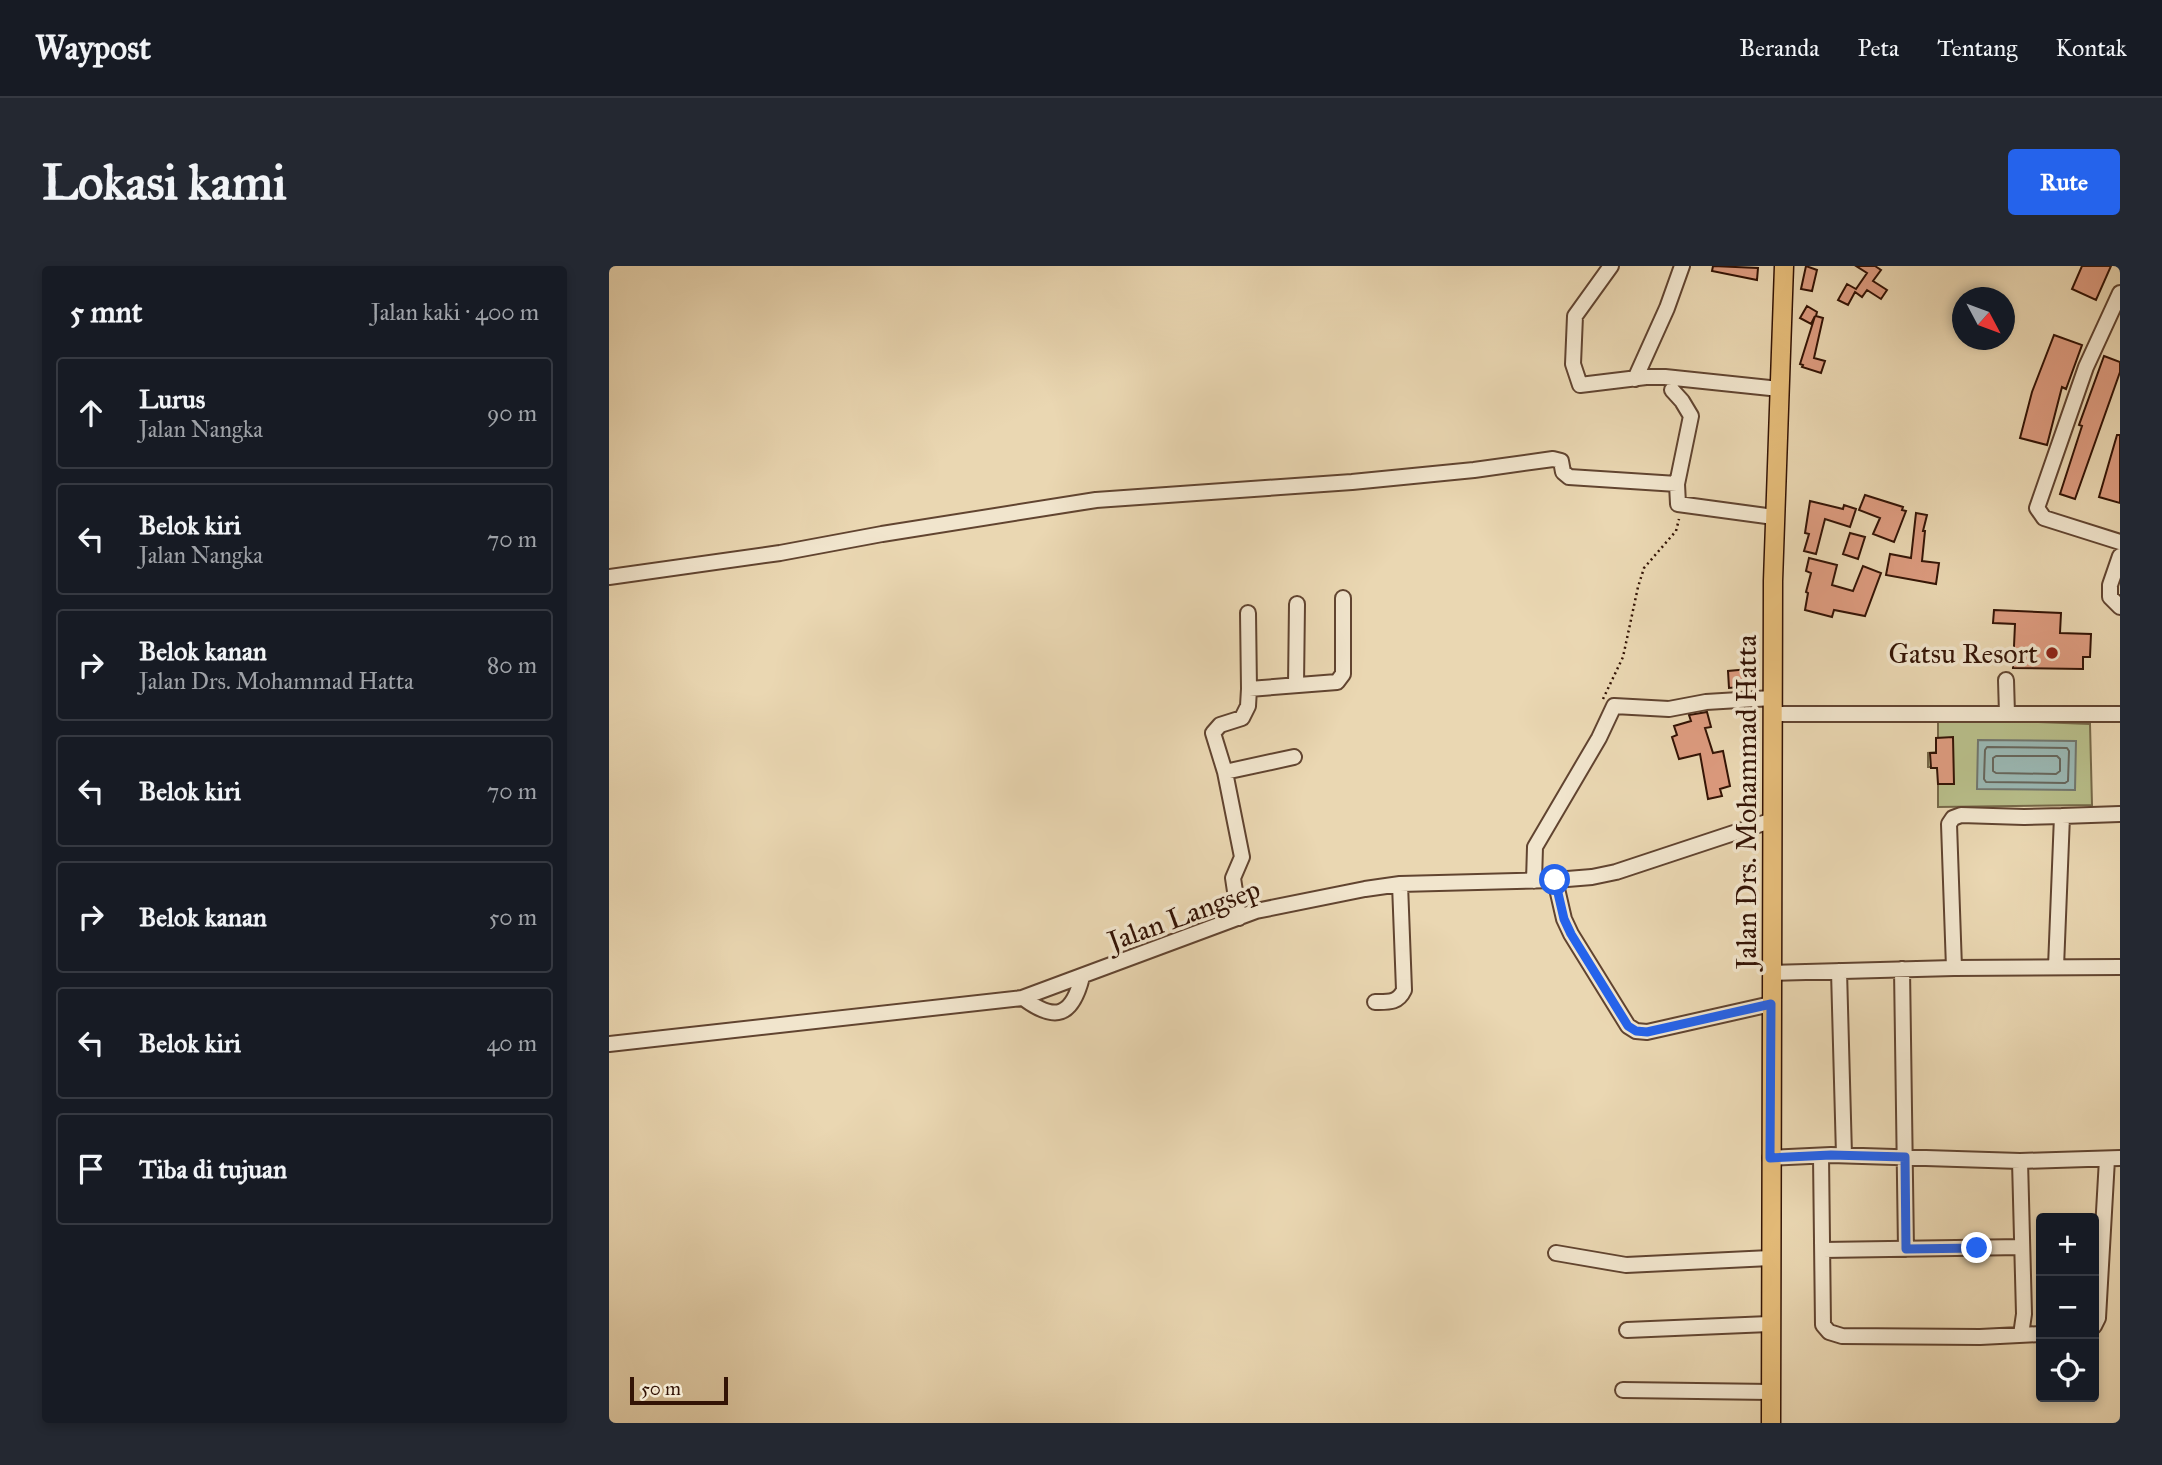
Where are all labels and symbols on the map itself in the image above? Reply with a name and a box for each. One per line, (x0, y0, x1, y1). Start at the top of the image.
north arrow (1952, 287, 2015, 350)
street label: Jalan Drs. Mohammad Hatta (1729, 635, 1764, 972)
place label: Gatsu Resort (1889, 636, 2038, 671)
marker: Gatsu Resort (2044, 645, 2060, 661)
route start (1539, 864, 1570, 895)
street label: Jalan Langsep (1100, 871, 1265, 960)
route end (1961, 1232, 1992, 1263)
scale bar (630, 1374, 728, 1406)

